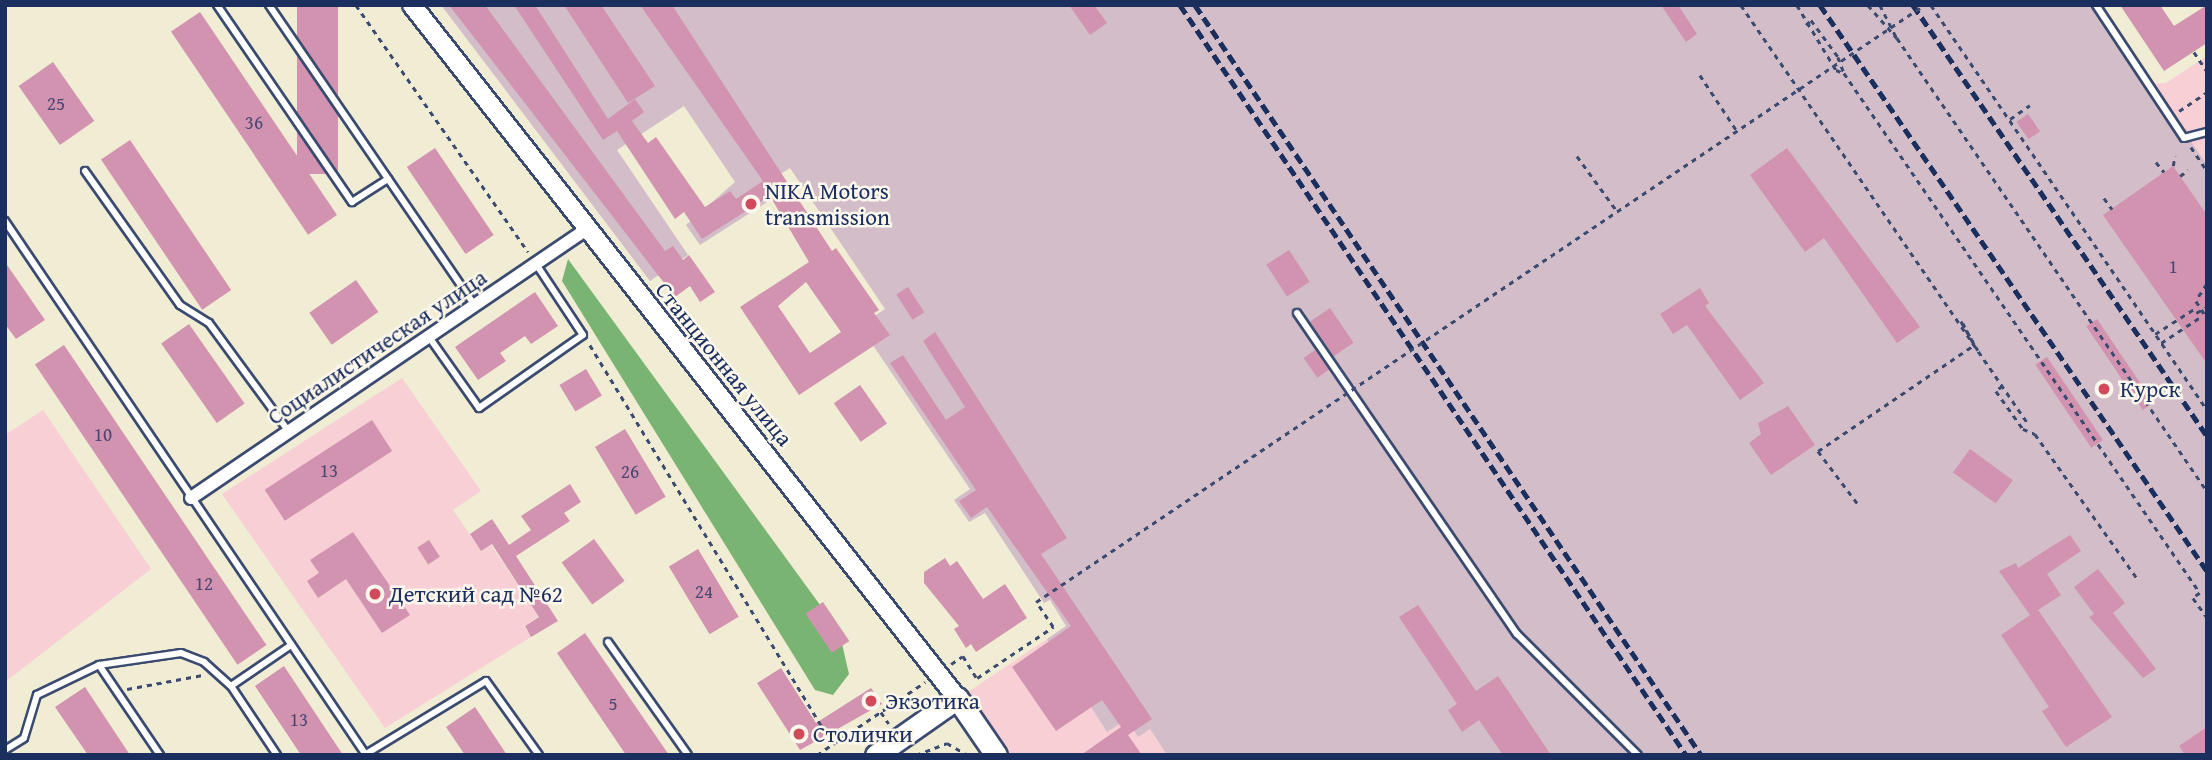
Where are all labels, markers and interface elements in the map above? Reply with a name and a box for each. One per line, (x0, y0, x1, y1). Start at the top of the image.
house number: 25 (47, 93, 65, 115)
house number: 36 (245, 112, 263, 134)
place label: NIKA Motors transmission (765, 177, 890, 231)
marker: NIKA Motors transmission (743, 196, 759, 212)
house number: 1 (2168, 256, 2178, 278)
street label: Социалистическая улица (262, 263, 492, 431)
street label: Станционная улица (649, 277, 799, 451)
place label: Курск (2120, 375, 2180, 403)
marker: Курск (2094, 379, 2114, 399)
house number: 10 (94, 424, 112, 446)
house number: 13 (320, 460, 338, 482)
house number: 26 (621, 461, 639, 483)
house number: 12 (195, 573, 213, 595)
place label: Детский сад №62 (389, 580, 563, 608)
house number: 24 (695, 581, 713, 603)
marker: Детский сад №62 (367, 586, 383, 602)
place label: Экзотика (885, 687, 980, 715)
house number: 5 (608, 693, 618, 715)
marker: Экзотика (863, 693, 879, 709)
house number: 13 (290, 709, 308, 731)
place label: Столички (813, 720, 913, 748)
marker: Столички (791, 726, 807, 742)

